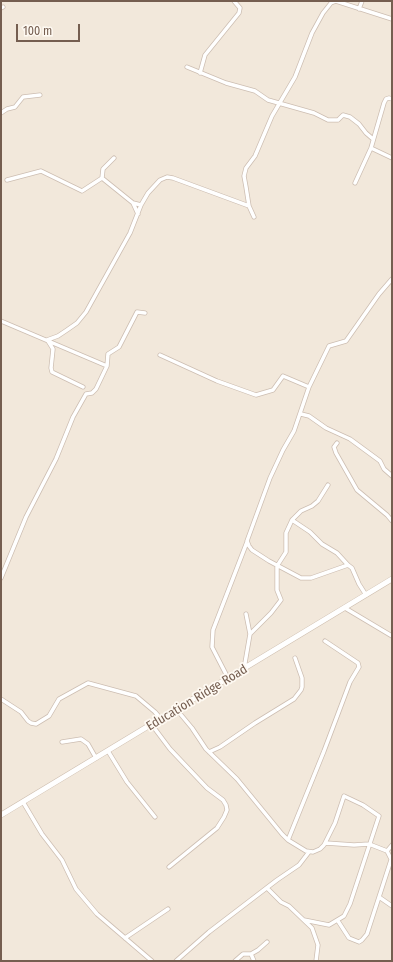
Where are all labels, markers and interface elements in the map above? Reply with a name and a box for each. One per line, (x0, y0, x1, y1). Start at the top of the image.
scale bar (18, 16, 82, 42)
text: 100 m (23, 24, 52, 38)
street label: Education Ridge Road (144, 662, 250, 734)

